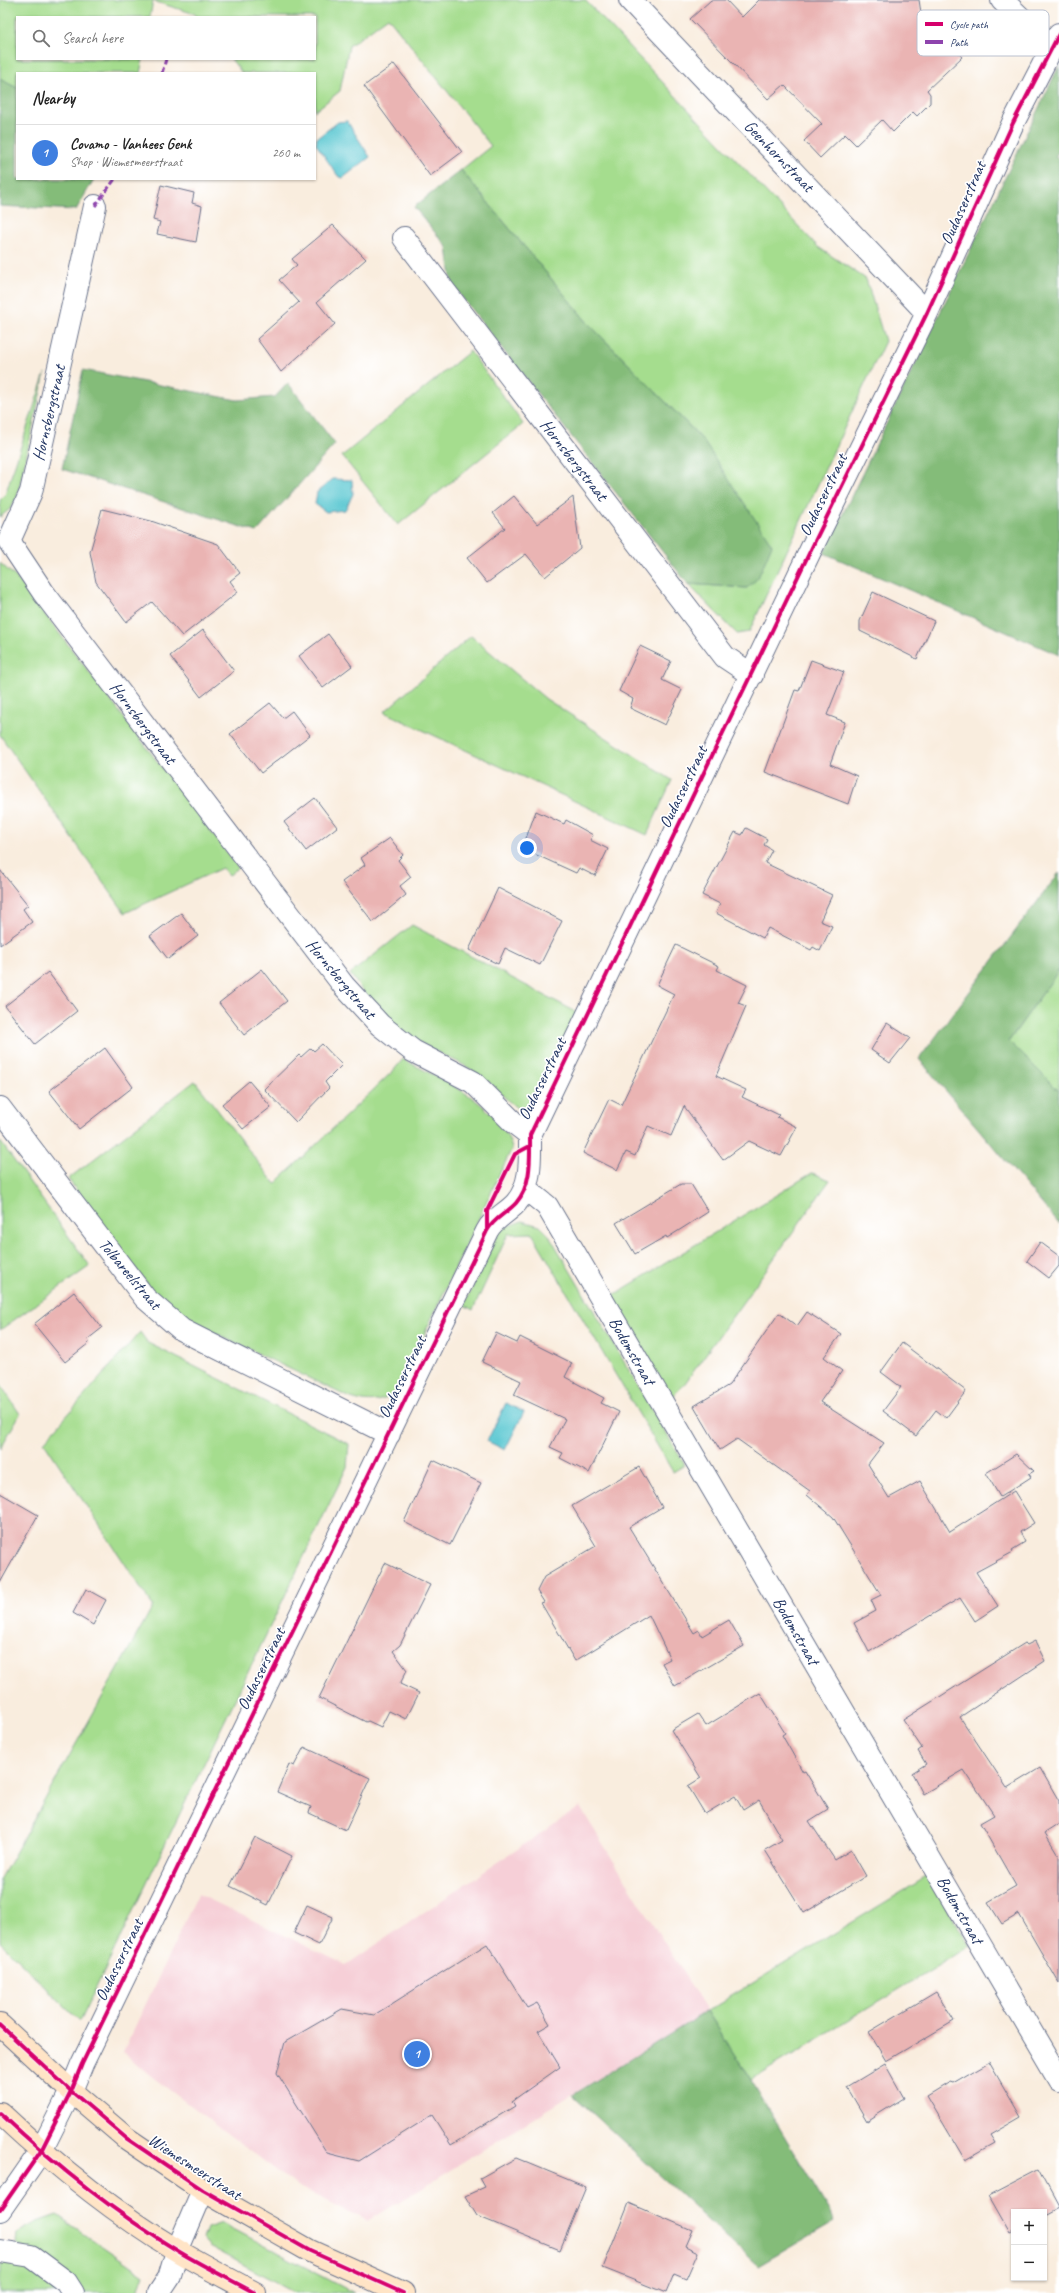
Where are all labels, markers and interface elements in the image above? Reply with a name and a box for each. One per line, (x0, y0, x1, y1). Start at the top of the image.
legend (917, 10, 1049, 56)
search box (16, 16, 316, 60)
text: Cycle path (950, 17, 989, 31)
icon: search (30, 27, 52, 49)
text: Search here (62, 29, 123, 48)
text: Path (950, 35, 969, 49)
text: Nearby (32, 88, 75, 109)
street label: Geenhornstraat (740, 116, 820, 198)
text: Covamo - Vanhees Genk (70, 135, 191, 154)
text: 1 (42, 145, 48, 161)
text: 260 m (272, 145, 300, 161)
text: Shop · Wiemesmeerstraat (70, 154, 182, 170)
street label: Oudasserstraat (935, 156, 992, 248)
street label: Hornsbergstraat (28, 361, 71, 463)
street label: Hornsbergstraat (536, 415, 614, 507)
street label: Oudasserstraat (794, 448, 853, 540)
street label: Hornsbergstraat (105, 678, 182, 770)
street label: Oudasserstraat (654, 740, 713, 832)
your location (517, 838, 537, 858)
street label: Hornsbergstraat (302, 935, 382, 1025)
street label: Oudasserstraat (513, 1032, 572, 1124)
street label: Tolbareelstraat (94, 1234, 167, 1316)
street label: Bodemstraat (604, 1313, 661, 1391)
street label: Oudasserstraat (373, 1330, 432, 1422)
street label: Bodemstraat (768, 1593, 825, 1671)
street label: Oudasserstraat (232, 1622, 291, 1714)
street label: Bodemstraat (932, 1872, 989, 1950)
street label: Oudasserstraat (90, 1913, 149, 2005)
pin: 1 (404, 2039, 430, 2069)
street label: Wiemesmeerstraat (145, 2129, 247, 2206)
map controls (1011, 2209, 1047, 2281)
button: + (1011, 2209, 1047, 2245)
button: − (1011, 2245, 1047, 2281)

